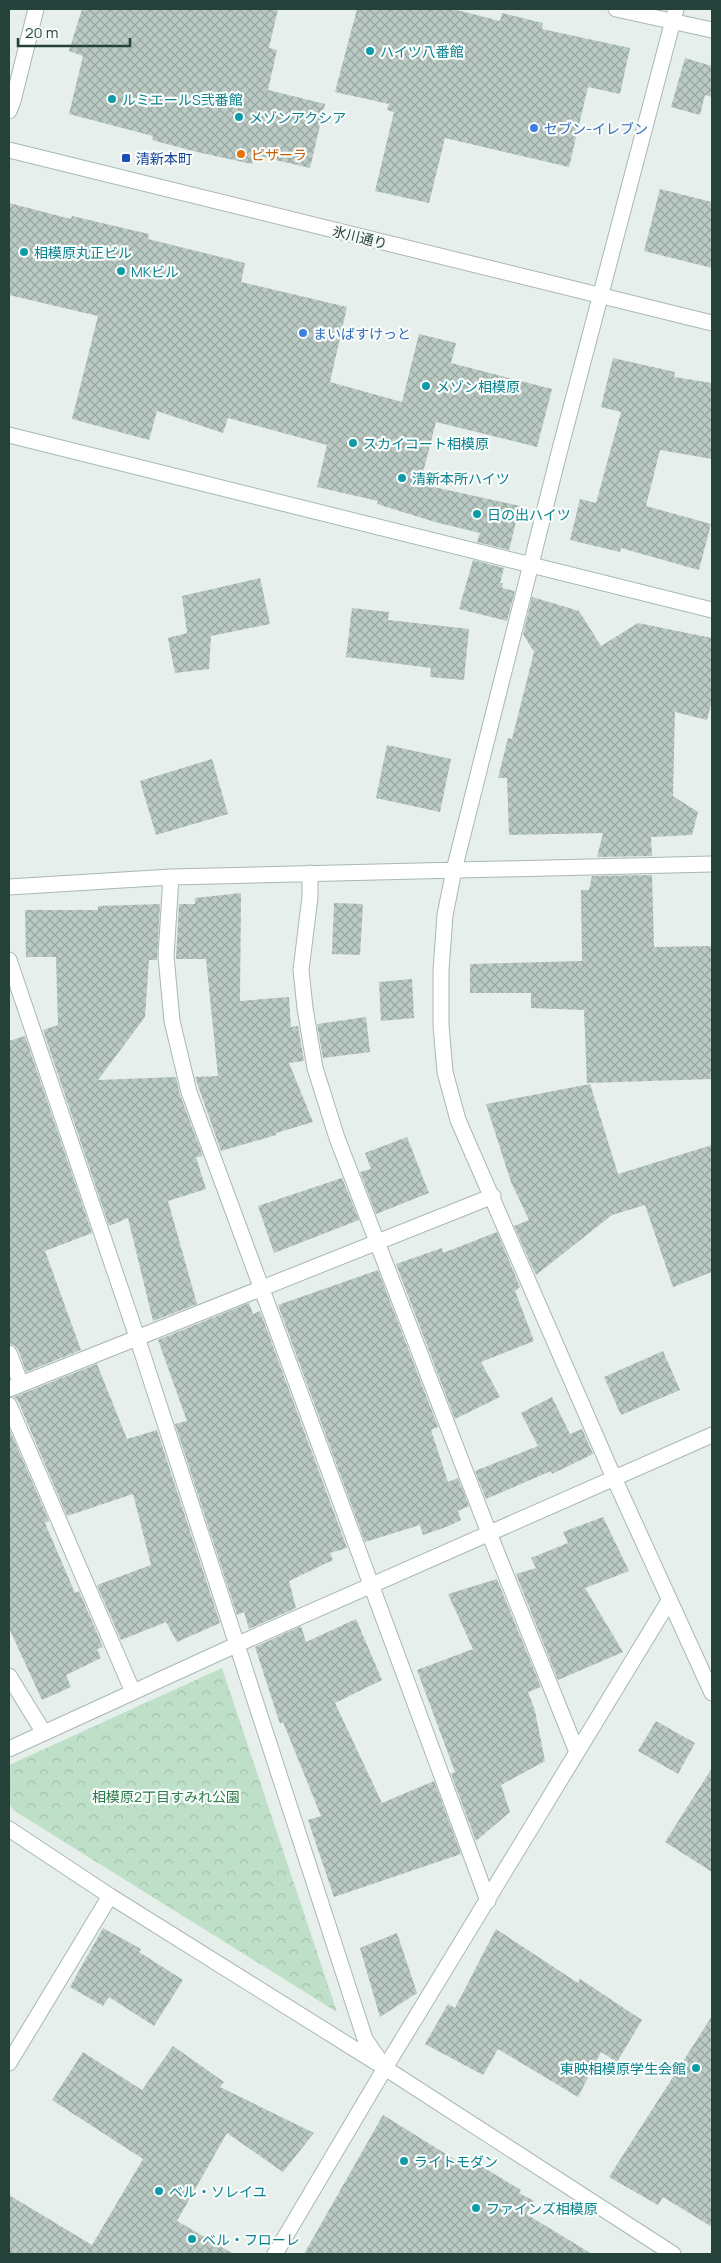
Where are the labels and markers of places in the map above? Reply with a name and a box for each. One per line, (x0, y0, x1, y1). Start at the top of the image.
place label: ハイツ八番館 (380, 42, 464, 61)
marker: ハイツ八番館 (364, 45, 376, 57)
place label: ルミエールS弐番館 (122, 90, 243, 109)
marker: ルミエールS弐番館 (106, 93, 118, 105)
place label: メゾンアクシア (249, 108, 346, 127)
marker: メゾンアクシア (233, 111, 245, 123)
place label: セブン-イレブン (544, 119, 648, 138)
marker: セブン-イレブン (528, 122, 540, 134)
place label: ピザーラ (251, 145, 307, 164)
marker: ピザーラ (235, 148, 247, 160)
place label: 清新本町 (136, 149, 192, 168)
marker: 清新本町 (120, 152, 132, 164)
place label: 相模原丸正ビル (34, 243, 132, 262)
marker: 相模原丸正ビル (18, 246, 30, 258)
place label: MKビル (131, 262, 179, 281)
marker: MKビル (115, 265, 127, 277)
place label: まいばすけっと (313, 324, 411, 343)
marker: まいばすけっと (297, 327, 309, 339)
place label: メゾン相模原 (436, 377, 520, 396)
marker: メゾン相模原 (420, 380, 432, 392)
place label: スカイコート相模原 (363, 434, 489, 453)
marker: スカイコート相模原 (347, 437, 359, 449)
place label: 清新本所ハイツ (412, 469, 510, 488)
marker: 清新本所ハイツ (396, 472, 408, 484)
place label: 日の出ハイツ (487, 505, 571, 524)
marker: 日の出ハイツ (471, 508, 483, 520)
place label: 東映相模原学生会館 (560, 2059, 686, 2078)
marker: 東映相模原学生会館 (690, 2062, 702, 2074)
place label: ライトモダン (414, 2152, 498, 2171)
marker: ライトモダン (398, 2155, 410, 2167)
place label: ベル・ソレイユ (169, 2182, 267, 2201)
marker: ベル・ソレイユ (153, 2185, 165, 2197)
place label: ファインズ相模原 (486, 2199, 598, 2218)
marker: ファインズ相模原 (470, 2202, 482, 2214)
place label: ベル・フローレ (202, 2230, 300, 2249)
marker: ベル・フローレ (186, 2233, 198, 2245)

